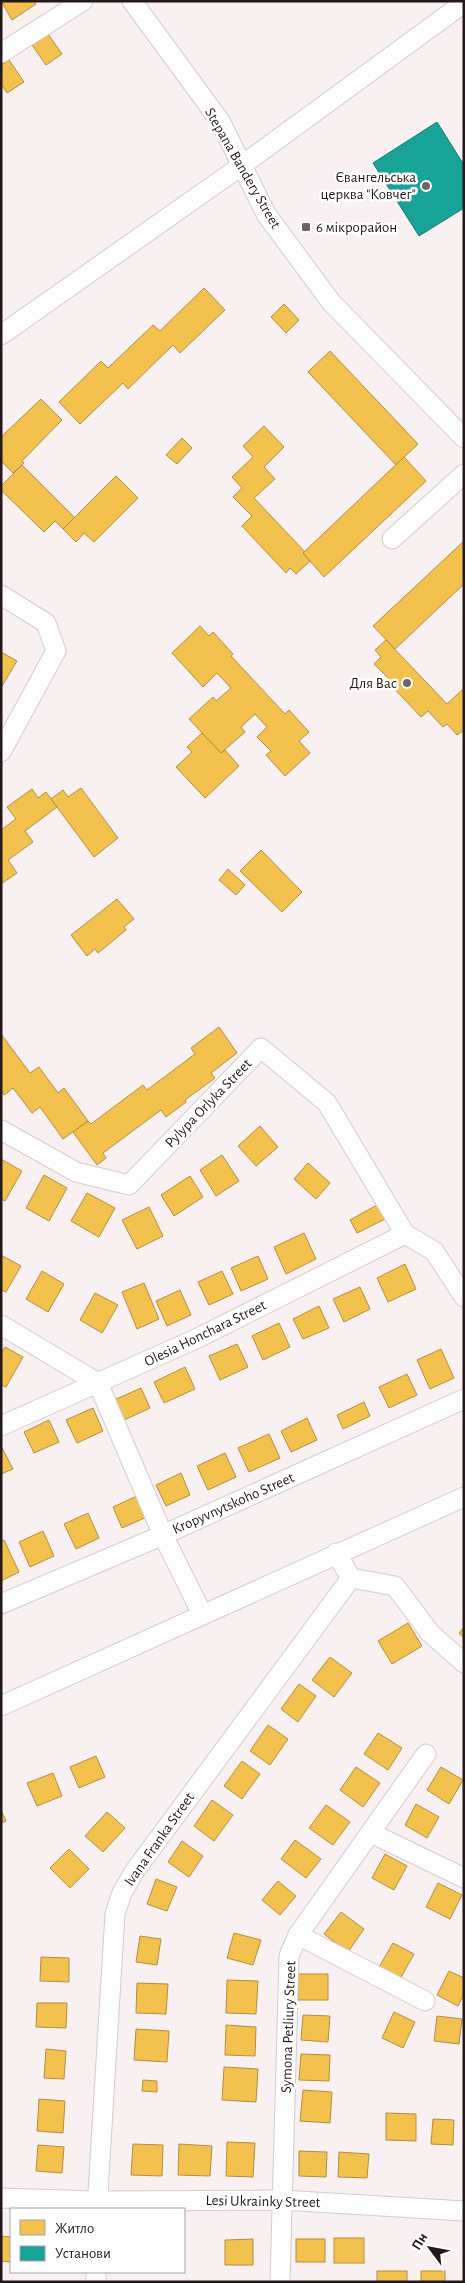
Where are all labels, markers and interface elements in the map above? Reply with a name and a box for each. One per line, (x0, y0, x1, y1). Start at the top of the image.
street label: Stepana Bandery Street (202, 105, 283, 231)
place label: Євангельська церква "Ковчег" (321, 170, 416, 202)
marker: Євангельська церква "Ковчег" (420, 180, 432, 192)
place label: 6 мікрорайон (316, 220, 397, 235)
marker: 6 мікрорайон (300, 221, 312, 233)
place label: Для Вас (350, 676, 397, 691)
marker: Для Вас (401, 677, 413, 689)
street label: Pylypa Orlyka Street (162, 1056, 255, 1151)
street label: Olesia Honchara Street (142, 1297, 269, 1369)
street label: Kropyvnytskoho Street (170, 1470, 297, 1537)
street label: Ivana Franka Street (122, 1790, 197, 1889)
street label: Symona Petliury Street (279, 1960, 298, 2093)
street label: Lesi Ukrainky Street (205, 2193, 321, 2210)
legend (10, 2208, 185, 2273)
text: Житло (55, 2221, 94, 2236)
north arrow (405, 2223, 455, 2273)
text: Пн (409, 2231, 430, 2253)
text: Установи (55, 2246, 111, 2261)

